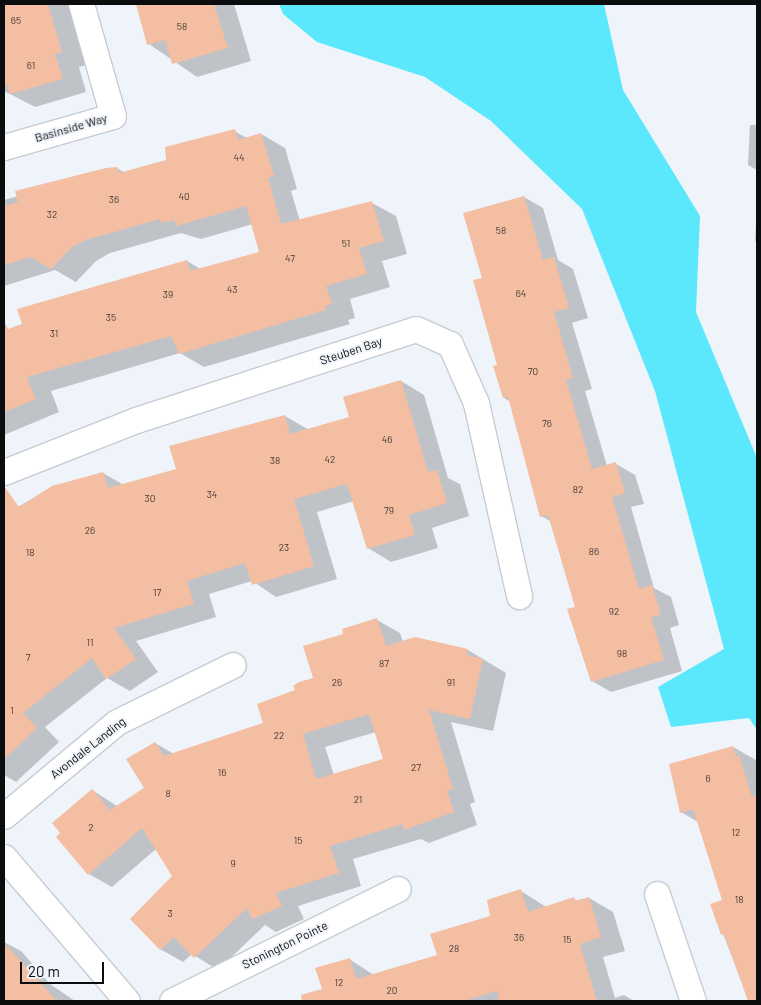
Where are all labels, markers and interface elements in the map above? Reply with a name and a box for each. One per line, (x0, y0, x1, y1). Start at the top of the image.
house number: 65 (11, 15, 21, 27)
house number: 58 (177, 21, 187, 33)
house number: 61 (27, 60, 35, 72)
street label: Basinside Way (33, 111, 109, 145)
house number: 44 (233, 152, 245, 164)
house number: 40 (178, 191, 190, 203)
house number: 36 (109, 194, 119, 206)
house number: 32 (47, 209, 57, 221)
house number: 58 (496, 225, 506, 237)
house number: 51 (342, 238, 350, 250)
house number: 47 (285, 253, 295, 265)
house number: 43 (227, 284, 237, 296)
house number: 64 (516, 288, 526, 300)
house number: 39 (163, 289, 173, 301)
house number: 35 (106, 312, 116, 324)
house number: 31 (50, 328, 58, 340)
street label: Steuben Bay (318, 334, 384, 368)
house number: 70 (528, 366, 538, 378)
house number: 76 (542, 418, 552, 430)
house number: 46 (382, 434, 392, 446)
house number: 42 (325, 454, 335, 466)
house number: 38 (270, 455, 280, 467)
house number: 82 (573, 484, 583, 496)
house number: 34 (207, 489, 217, 501)
house number: 30 (145, 493, 155, 505)
house number: 79 (384, 505, 394, 517)
house number: 26 (85, 525, 95, 537)
house number: 23 (279, 542, 289, 554)
house number: 86 (589, 546, 599, 558)
house number: 18 (26, 547, 34, 559)
house number: 17 (153, 587, 161, 599)
house number: 92 (609, 606, 619, 618)
house number: 11 (86, 637, 94, 649)
house number: 98 (617, 648, 627, 660)
house number: 7 (26, 652, 30, 664)
house number: 87 (379, 658, 389, 670)
house number: 26 (332, 677, 342, 689)
house number: 91 (447, 677, 455, 689)
house number: 1 (10, 705, 14, 717)
street label: Avondale Landing (48, 714, 128, 782)
house number: 22 (274, 730, 284, 742)
house number: 27 (411, 762, 421, 774)
house number: 16 (218, 767, 226, 779)
house number: 6 (705, 773, 711, 785)
house number: 8 (165, 788, 171, 800)
house number: 21 (354, 794, 362, 806)
house number: 2 (88, 822, 94, 834)
house number: 12 (732, 827, 740, 839)
house number: 15 (294, 835, 302, 847)
house number: 9 (230, 858, 236, 870)
house number: 18 (735, 894, 743, 906)
house number: 3 (167, 908, 173, 920)
street label: Stonington Pointe (240, 918, 330, 972)
house number: 36 (514, 932, 524, 944)
house number: 15 (563, 934, 571, 946)
house number: 28 (449, 943, 459, 955)
scale bar (22, 952, 106, 984)
text: 20 m (28, 962, 60, 980)
house number: 12 (335, 977, 343, 989)
house number: 20 (386, 985, 398, 997)

